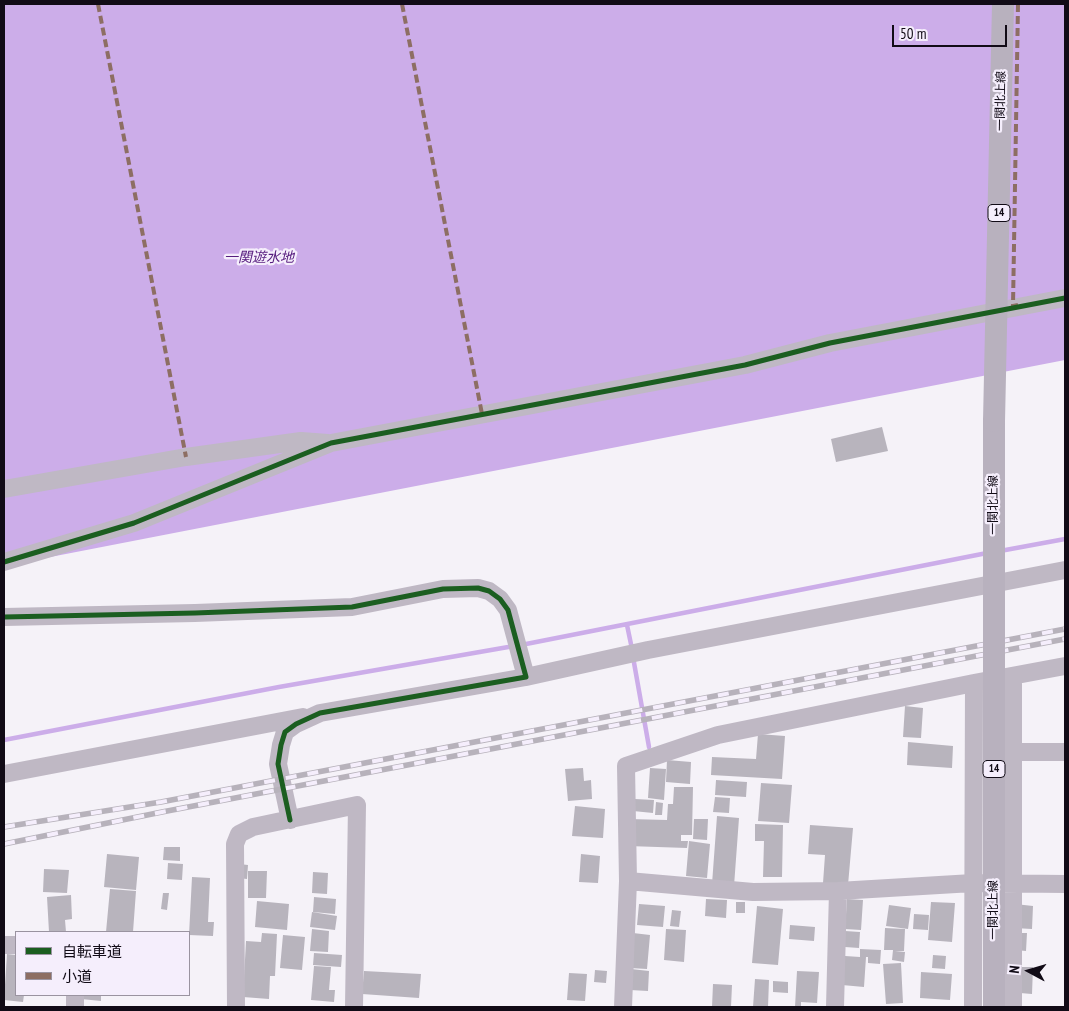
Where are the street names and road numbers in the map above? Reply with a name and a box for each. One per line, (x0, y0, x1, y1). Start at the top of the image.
street label: 一関北上線 (993, 71, 1009, 131)
road number: 14 (988, 204, 1010, 222)
street label: 一関北上線 (987, 475, 1001, 535)
road number: 14 (983, 761, 1005, 778)
street label: 一関北上線 (987, 880, 1001, 940)

